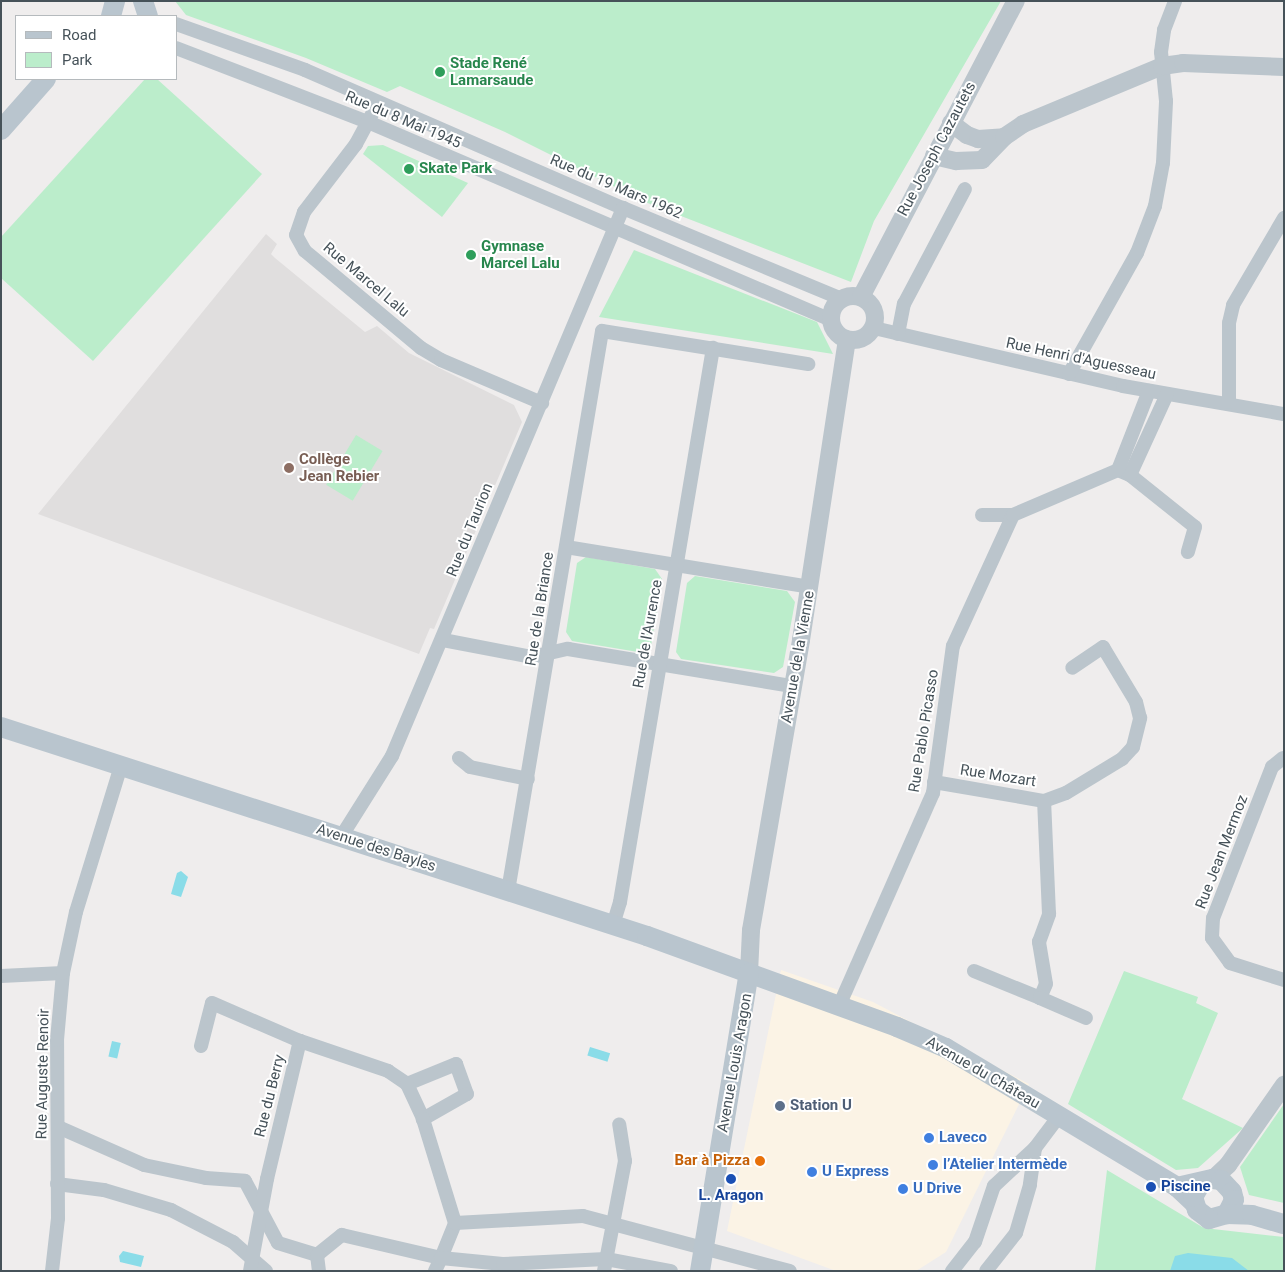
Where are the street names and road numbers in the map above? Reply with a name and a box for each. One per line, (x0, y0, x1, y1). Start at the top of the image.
street label: Rue Joseph Cazautets (894, 79, 980, 219)
street label: Rue du 8 Mai 1945 (342, 87, 464, 153)
street label: Rue du 19 Mars 1962 (547, 151, 685, 223)
street label: Rue Marcel Lalu (319, 239, 413, 321)
street label: Rue Henri d'Aguesseau (1004, 334, 1158, 384)
street label: Rue du Taurion (443, 480, 497, 580)
street label: Rue de la Briance (522, 551, 558, 667)
street label: Rue de l'Aurence (630, 578, 666, 690)
street label: Avenue de la Vienne (777, 589, 819, 725)
street label: Rue Pablo Picasso (905, 668, 943, 794)
street label: Rue Mozart (959, 761, 1037, 791)
street label: Rue Jean Mermoz (1192, 792, 1252, 912)
street label: Avenue des Bayles (314, 820, 438, 876)
street label: Avenue Louis Aragon (714, 992, 756, 1134)
street label: Rue Auguste Renoir (33, 1008, 53, 1140)
street label: Avenue du Château (923, 1033, 1043, 1113)
street label: Rue du Berry (251, 1053, 289, 1139)

